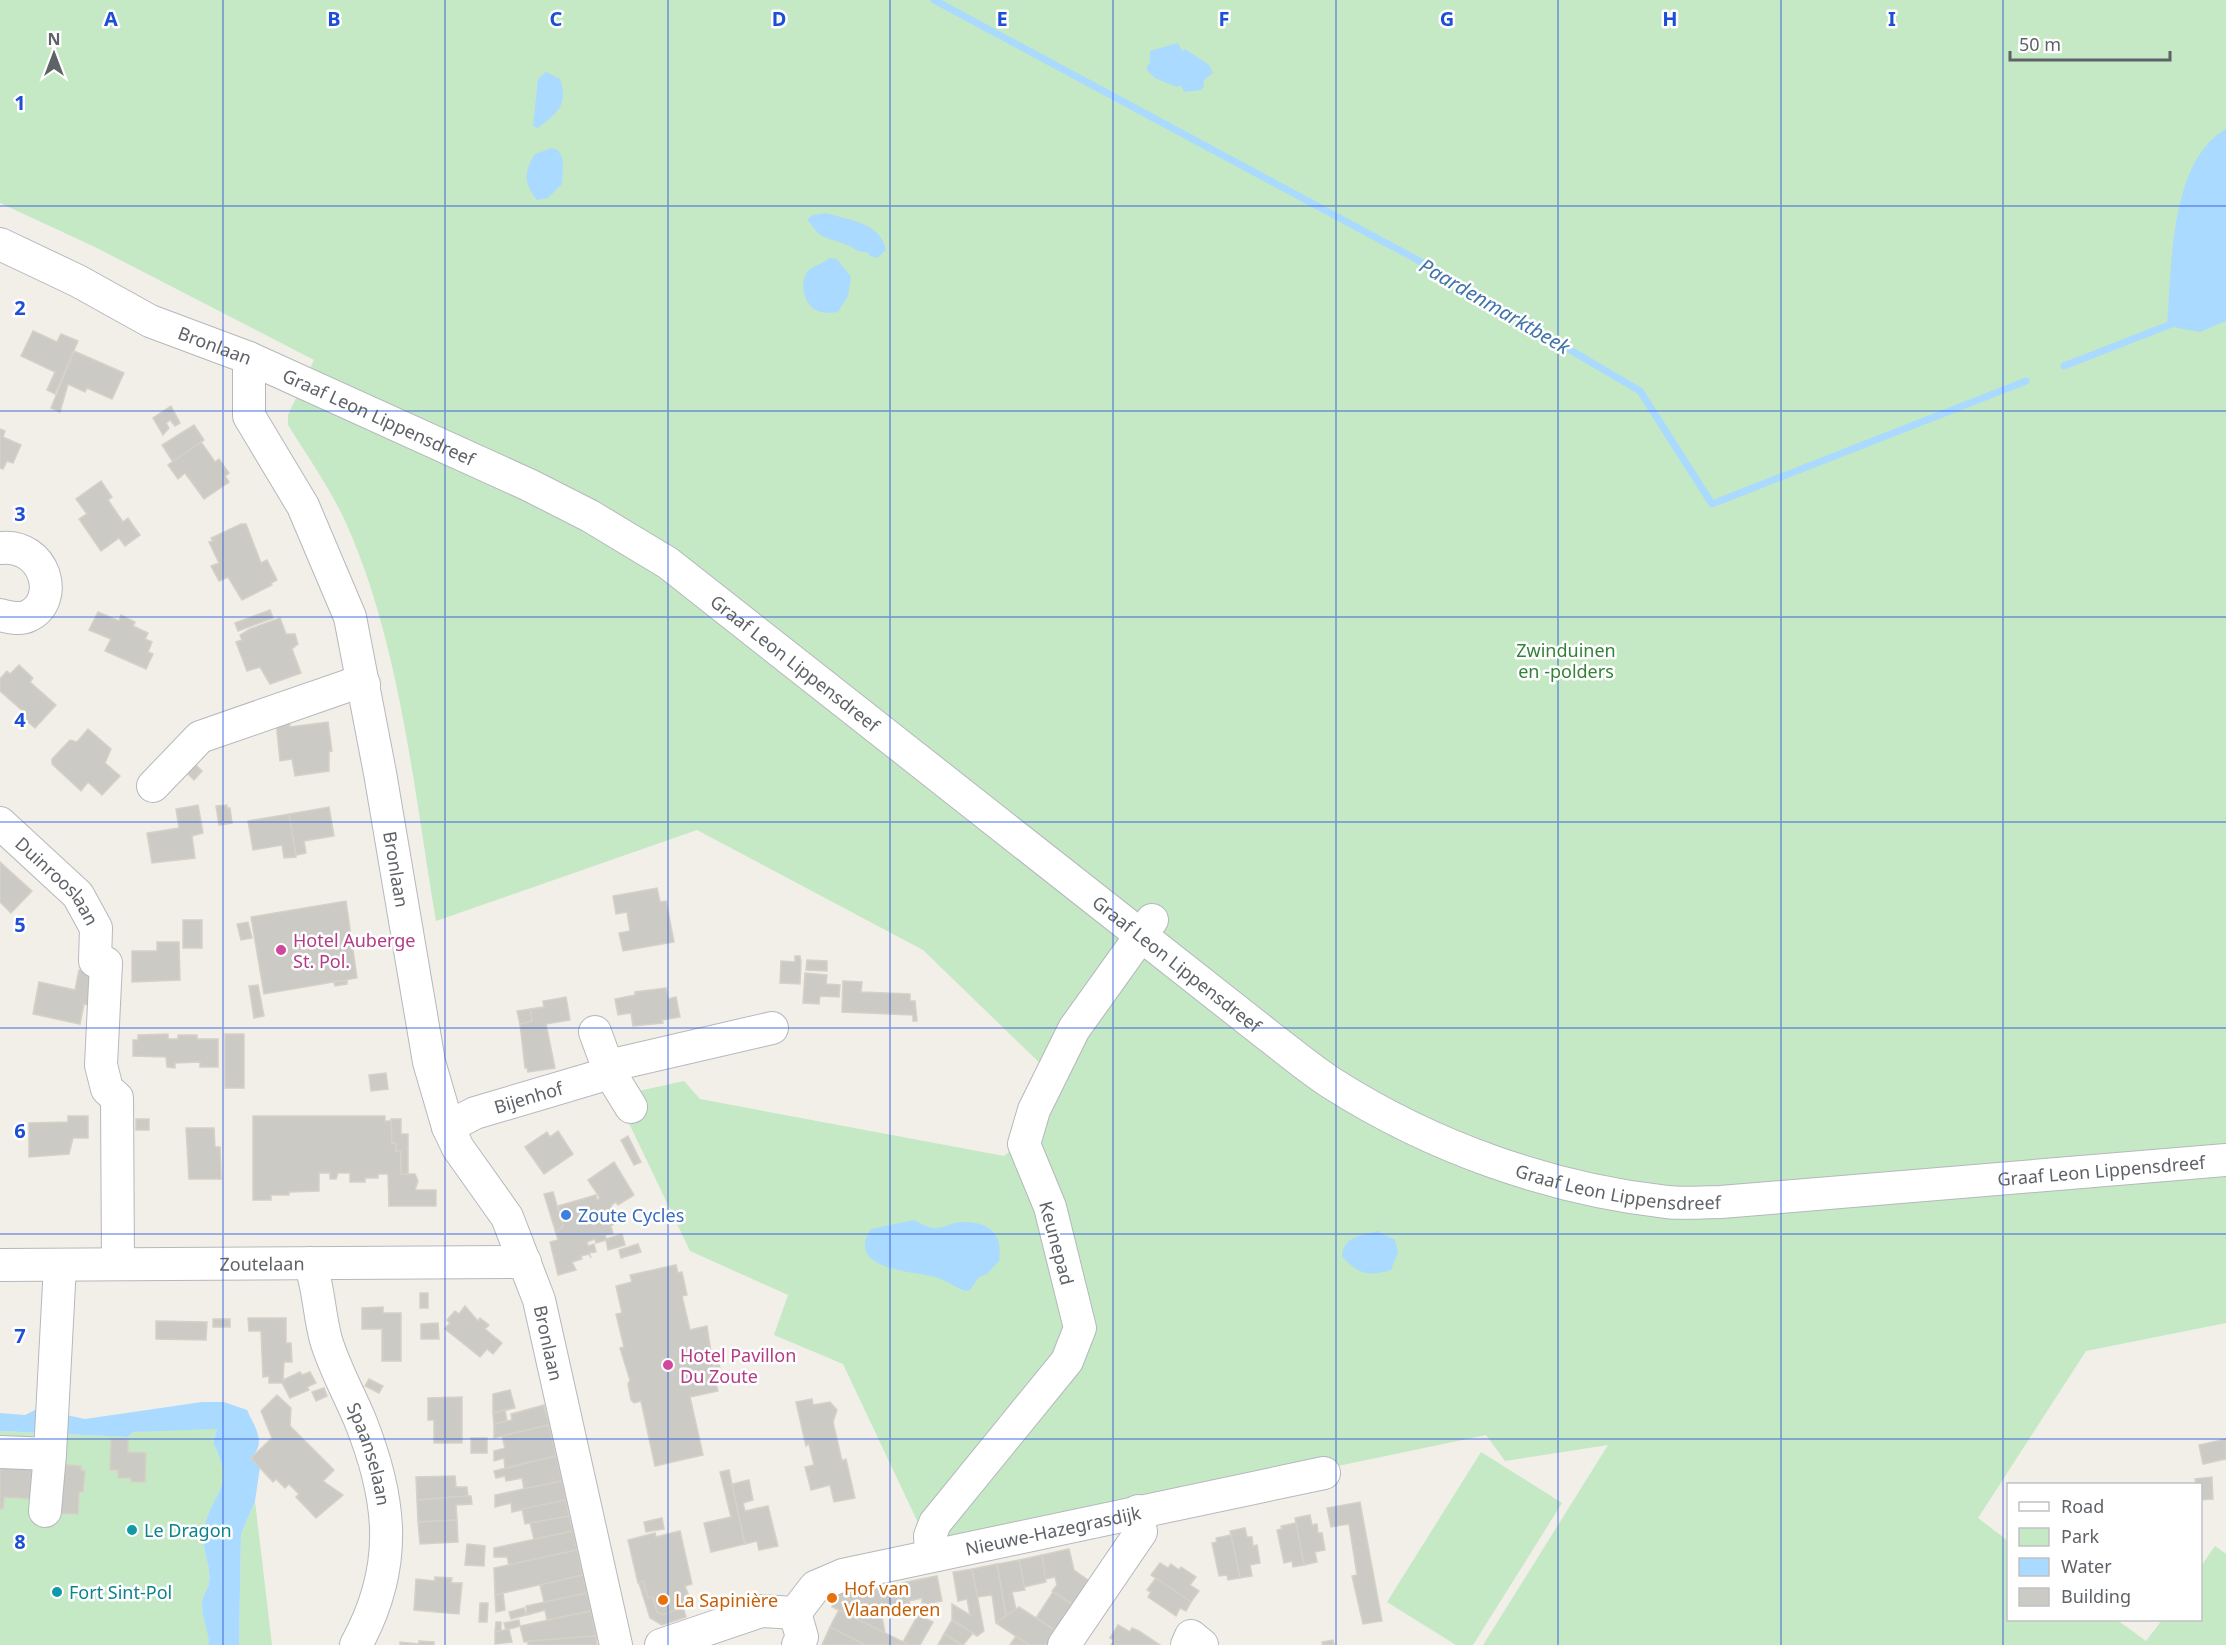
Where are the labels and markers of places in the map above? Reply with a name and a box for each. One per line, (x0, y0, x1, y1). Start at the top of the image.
place label: Hotel Auberge St. Pol. (293, 928, 416, 973)
marker: Hotel Auberge St. Pol. (274, 943, 288, 957)
place label: Zoute Cycles (578, 1203, 684, 1227)
marker: Zoute Cycles (559, 1208, 573, 1222)
place label: Hotel Pavillon Du Zoute (680, 1343, 796, 1388)
marker: Hotel Pavillon Du Zoute (661, 1358, 675, 1372)
place label: Le Dragon (144, 1518, 232, 1542)
marker: Le Dragon (125, 1523, 139, 1537)
place label: Hof van Vlaanderen (844, 1576, 940, 1621)
place label: Fort Sint-Pol (69, 1580, 172, 1604)
marker: Fort Sint-Pol (50, 1585, 64, 1599)
place label: La Sapinière (675, 1588, 778, 1612)
marker: Hof van Vlaanderen (825, 1591, 839, 1605)
marker: La Sapinière (656, 1593, 670, 1607)

